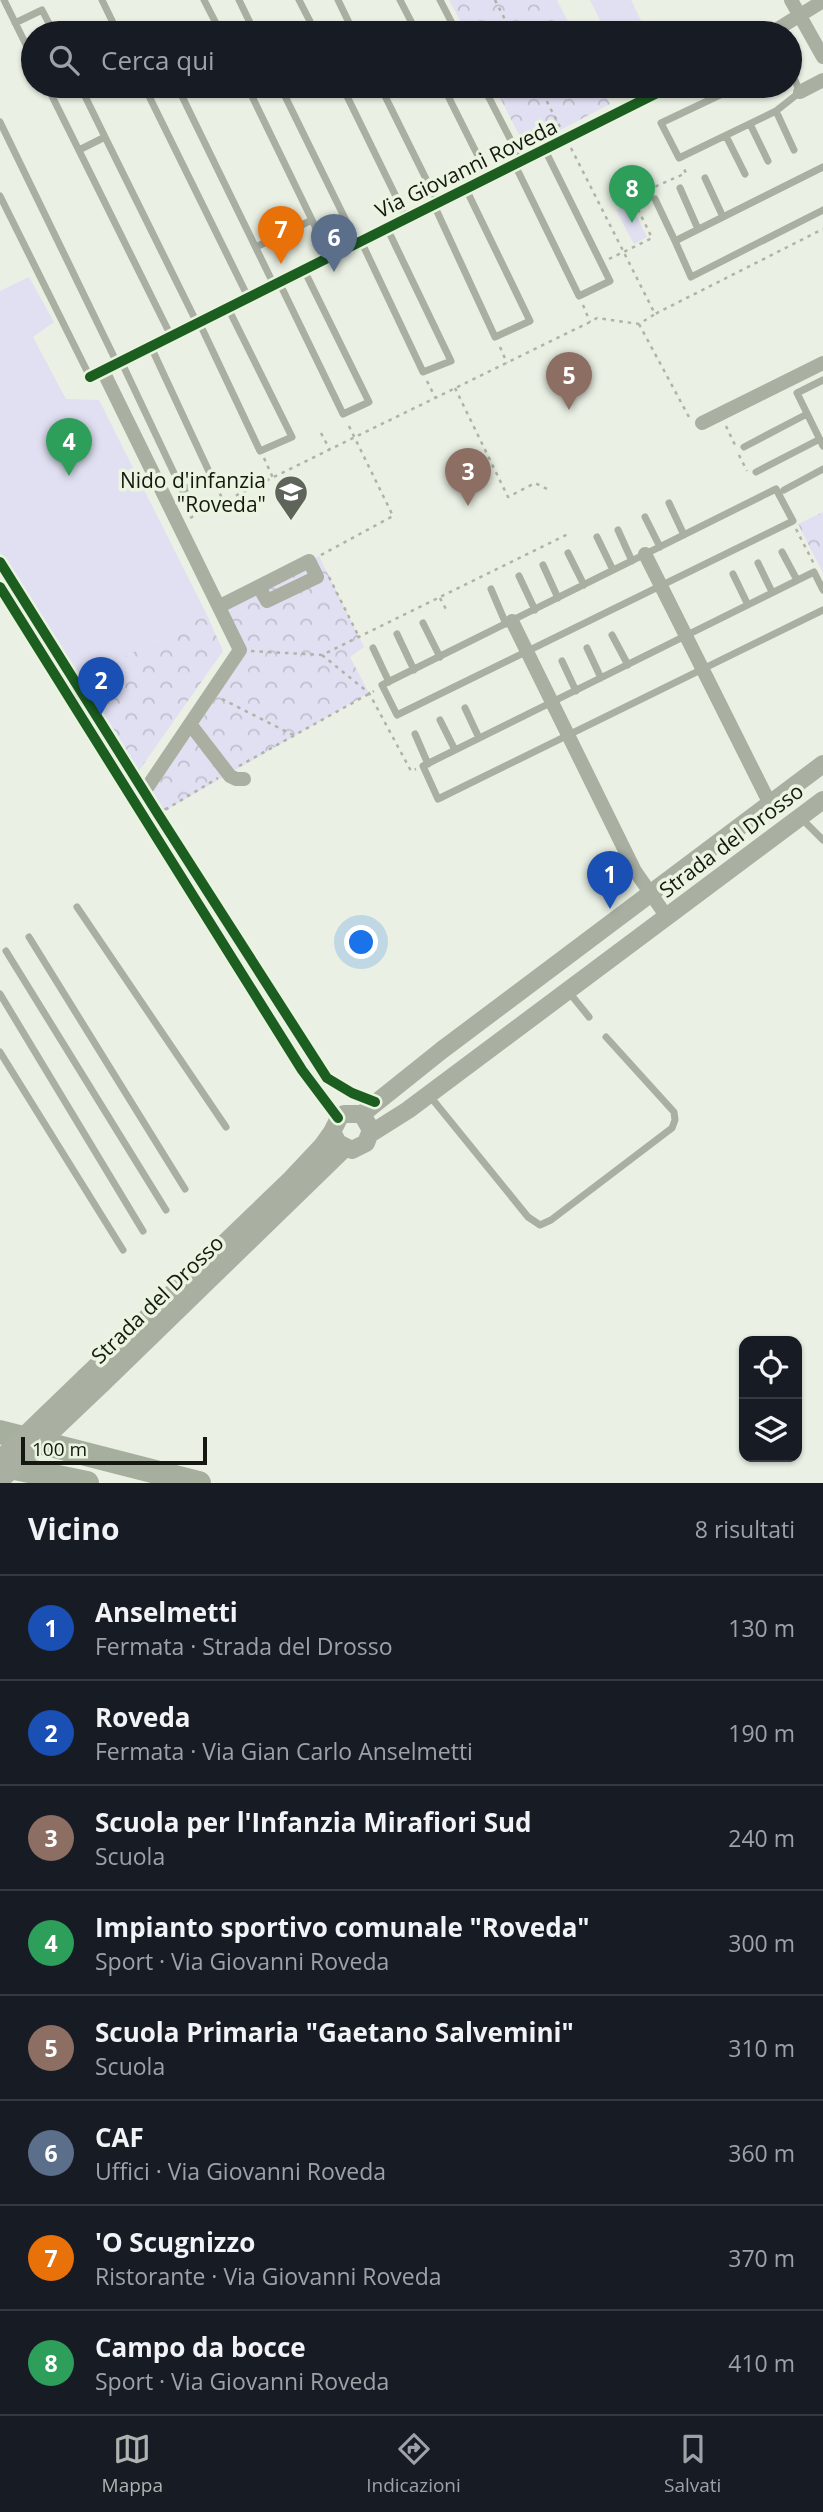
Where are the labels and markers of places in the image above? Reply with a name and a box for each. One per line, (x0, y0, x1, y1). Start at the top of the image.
pin: 8 (609, 165, 655, 223)
pin: 7 (258, 206, 304, 264)
pin: 6 (311, 214, 357, 272)
pin: 5 (546, 352, 592, 410)
pin: 4 (46, 418, 92, 476)
pin: 3 (445, 448, 491, 506)
place label: Nido d'infanzia "Roveda" (120, 466, 266, 518)
school or university icon: Nido d'infanzia "Roveda" (272, 473, 310, 522)
pin: 2 (78, 657, 124, 715)
pin: 1 (587, 851, 633, 909)

